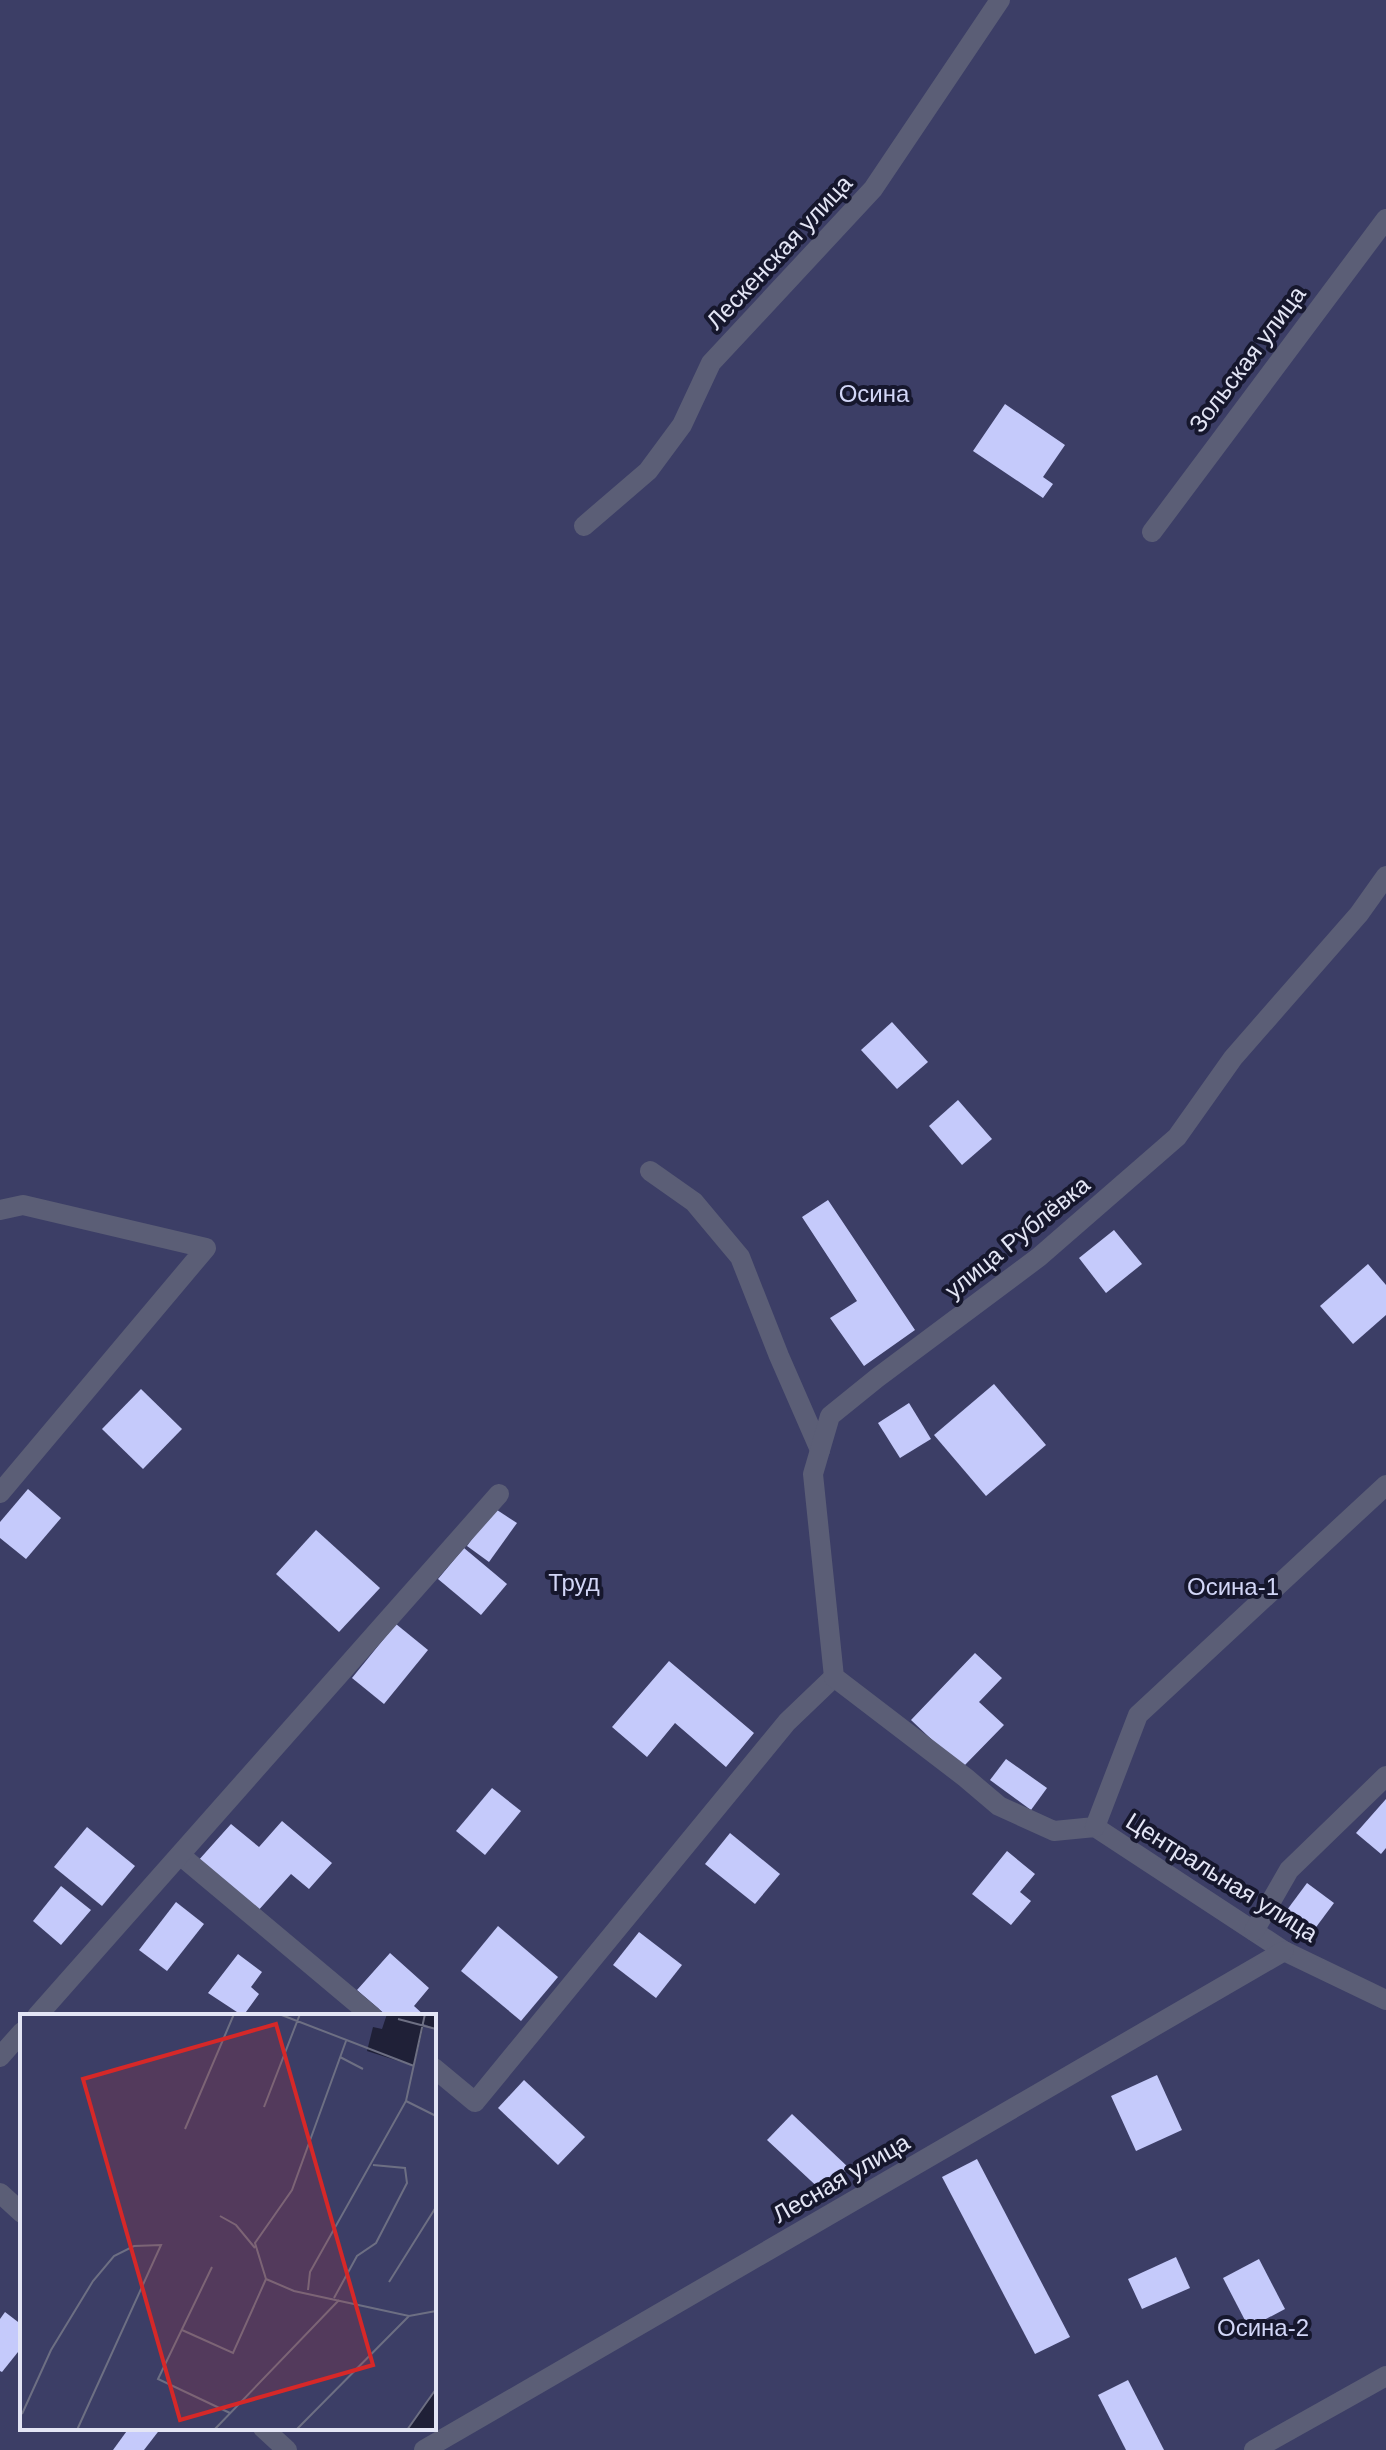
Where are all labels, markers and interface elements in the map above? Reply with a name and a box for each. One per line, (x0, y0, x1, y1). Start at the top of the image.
street label: Лескенская улица (701, 169, 858, 335)
street label: Зольская улица (1183, 280, 1311, 437)
park label: Осина (839, 380, 910, 407)
street label: улица Рублёвка (939, 1170, 1095, 1304)
park label: Труд (548, 1569, 600, 1596)
park label: Осина-1 (1187, 1573, 1279, 1600)
street label: Центральная улица (1121, 1807, 1323, 1947)
inset map (20, 2014, 436, 2430)
street label: Лесная улица (768, 2128, 915, 2228)
park label: Осина-2 (1217, 2314, 1309, 2341)

